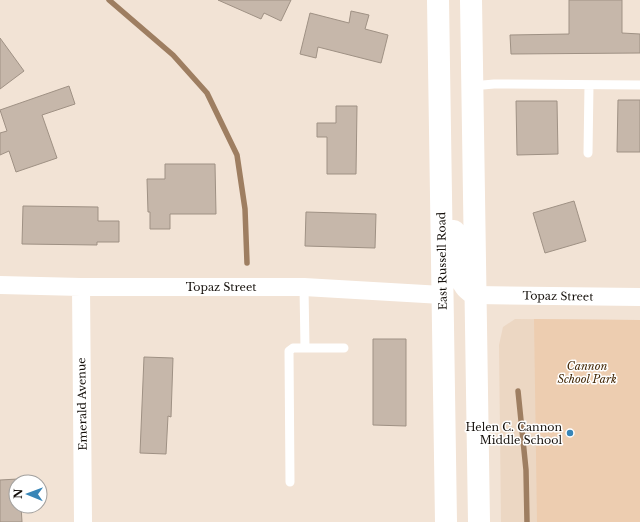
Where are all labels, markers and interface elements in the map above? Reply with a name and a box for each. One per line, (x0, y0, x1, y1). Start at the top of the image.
street label: East Russell Road (434, 211, 450, 310)
street label: Topaz Street (186, 280, 257, 294)
street label: Topaz Street (523, 288, 594, 304)
street label: Emerald Avenue (74, 357, 90, 451)
park label: Cannon School Park (557, 359, 617, 386)
place label: Helen C. Cannon Middle School (465, 420, 562, 447)
marker: Helen C. Cannon Middle School (565, 428, 575, 438)
north arrow (8, 474, 48, 514)
text: N (11, 488, 25, 499)

